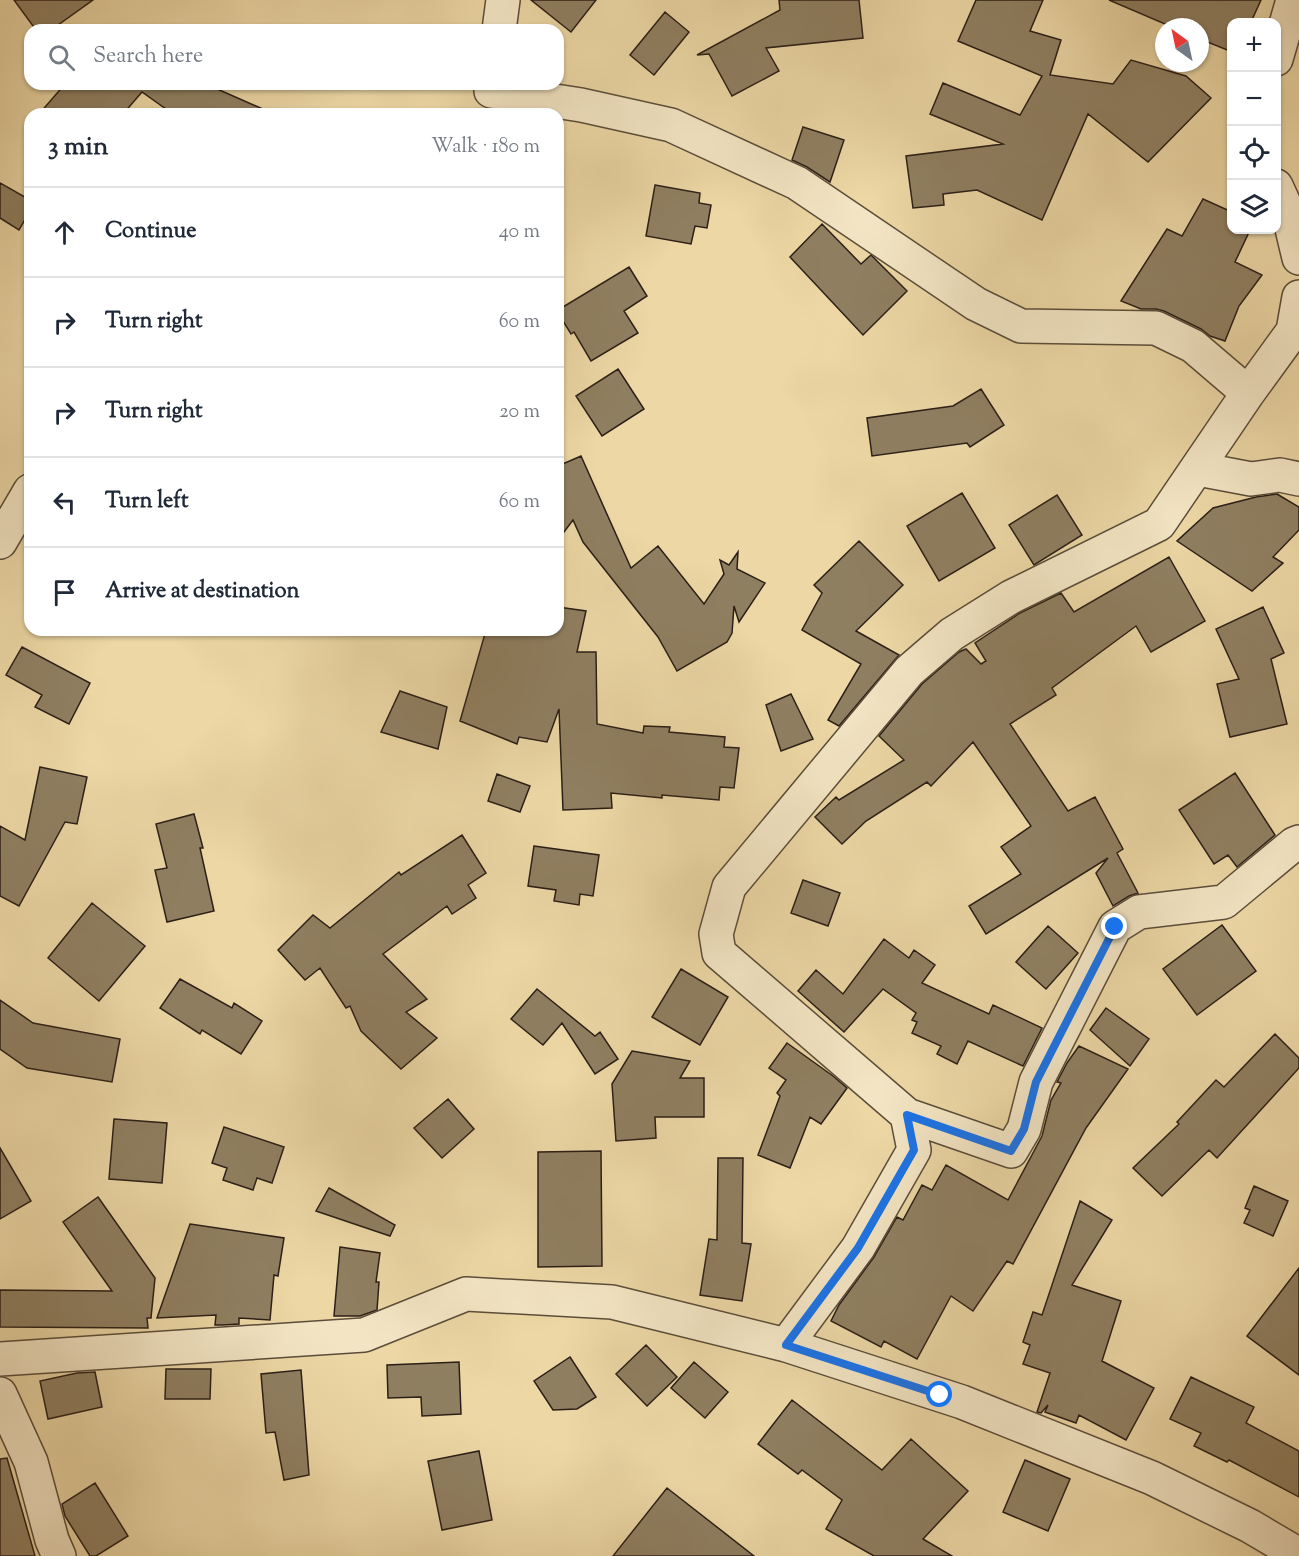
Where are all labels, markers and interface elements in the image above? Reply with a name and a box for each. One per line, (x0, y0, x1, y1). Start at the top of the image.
north arrow (1155, 18, 1209, 72)
map controls (1227, 18, 1281, 234)
button: + (1227, 18, 1281, 72)
search box (24, 24, 564, 90)
icon: search (45, 41, 78, 74)
text: Search here (93, 41, 203, 73)
button: − (1227, 72, 1281, 126)
button: locate (1227, 126, 1281, 180)
text: 3 min (48, 129, 108, 166)
text: Walk · 180 m (431, 133, 540, 162)
button: layers (1227, 180, 1281, 234)
icon: ahead (48, 216, 81, 249)
text: Continue (105, 216, 196, 248)
text: 40 m (499, 218, 540, 247)
icon: right (48, 306, 81, 339)
text: Turn right (105, 306, 202, 338)
text: 60 m (499, 308, 540, 337)
icon: right (48, 396, 81, 429)
text: Turn right (105, 396, 202, 428)
text: 20 m (499, 398, 540, 427)
icon: left (48, 486, 81, 519)
text: Turn left (105, 486, 188, 518)
text: 60 m (499, 488, 540, 517)
icon: arrive (48, 576, 81, 609)
text: Arrive at destination (105, 576, 300, 608)
route end (1101, 913, 1127, 939)
route start (926, 1381, 952, 1407)

